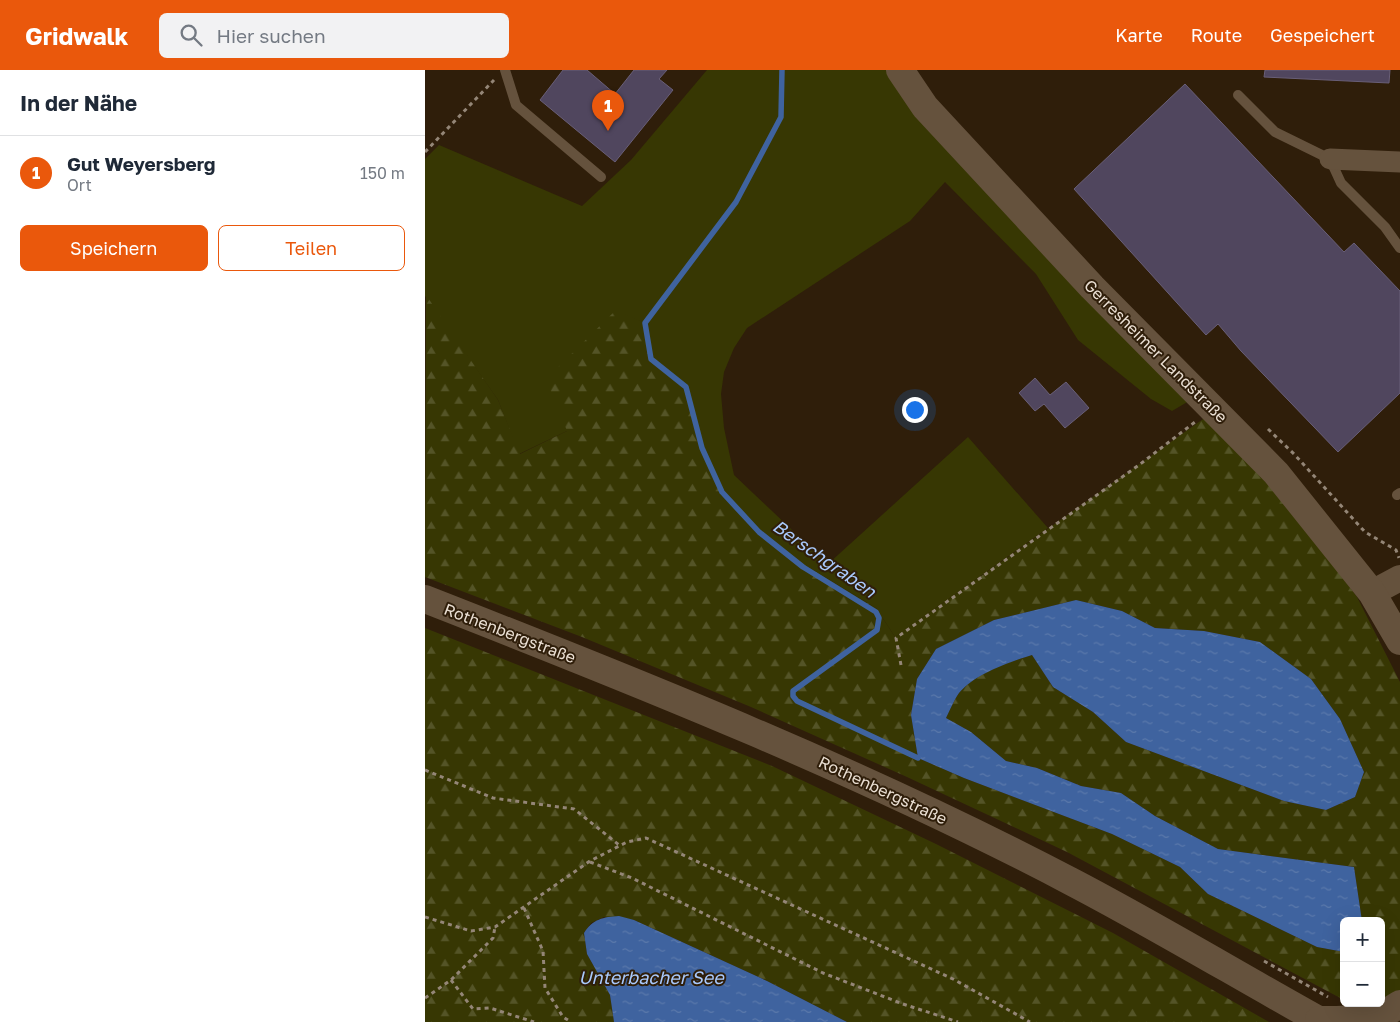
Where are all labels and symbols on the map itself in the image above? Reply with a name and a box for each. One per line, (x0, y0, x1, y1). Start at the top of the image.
pin: 1 (592, 90, 624, 131)
street label: Gerresheimer Landstraße (1080, 275, 1232, 427)
your location (902, 397, 928, 423)
water label: Berschgraben (769, 515, 881, 602)
street label: Rothenbergstraße (441, 599, 579, 667)
street label: Rothenbergstraße (816, 752, 950, 828)
water label: Unterbacher See (578, 966, 725, 988)

